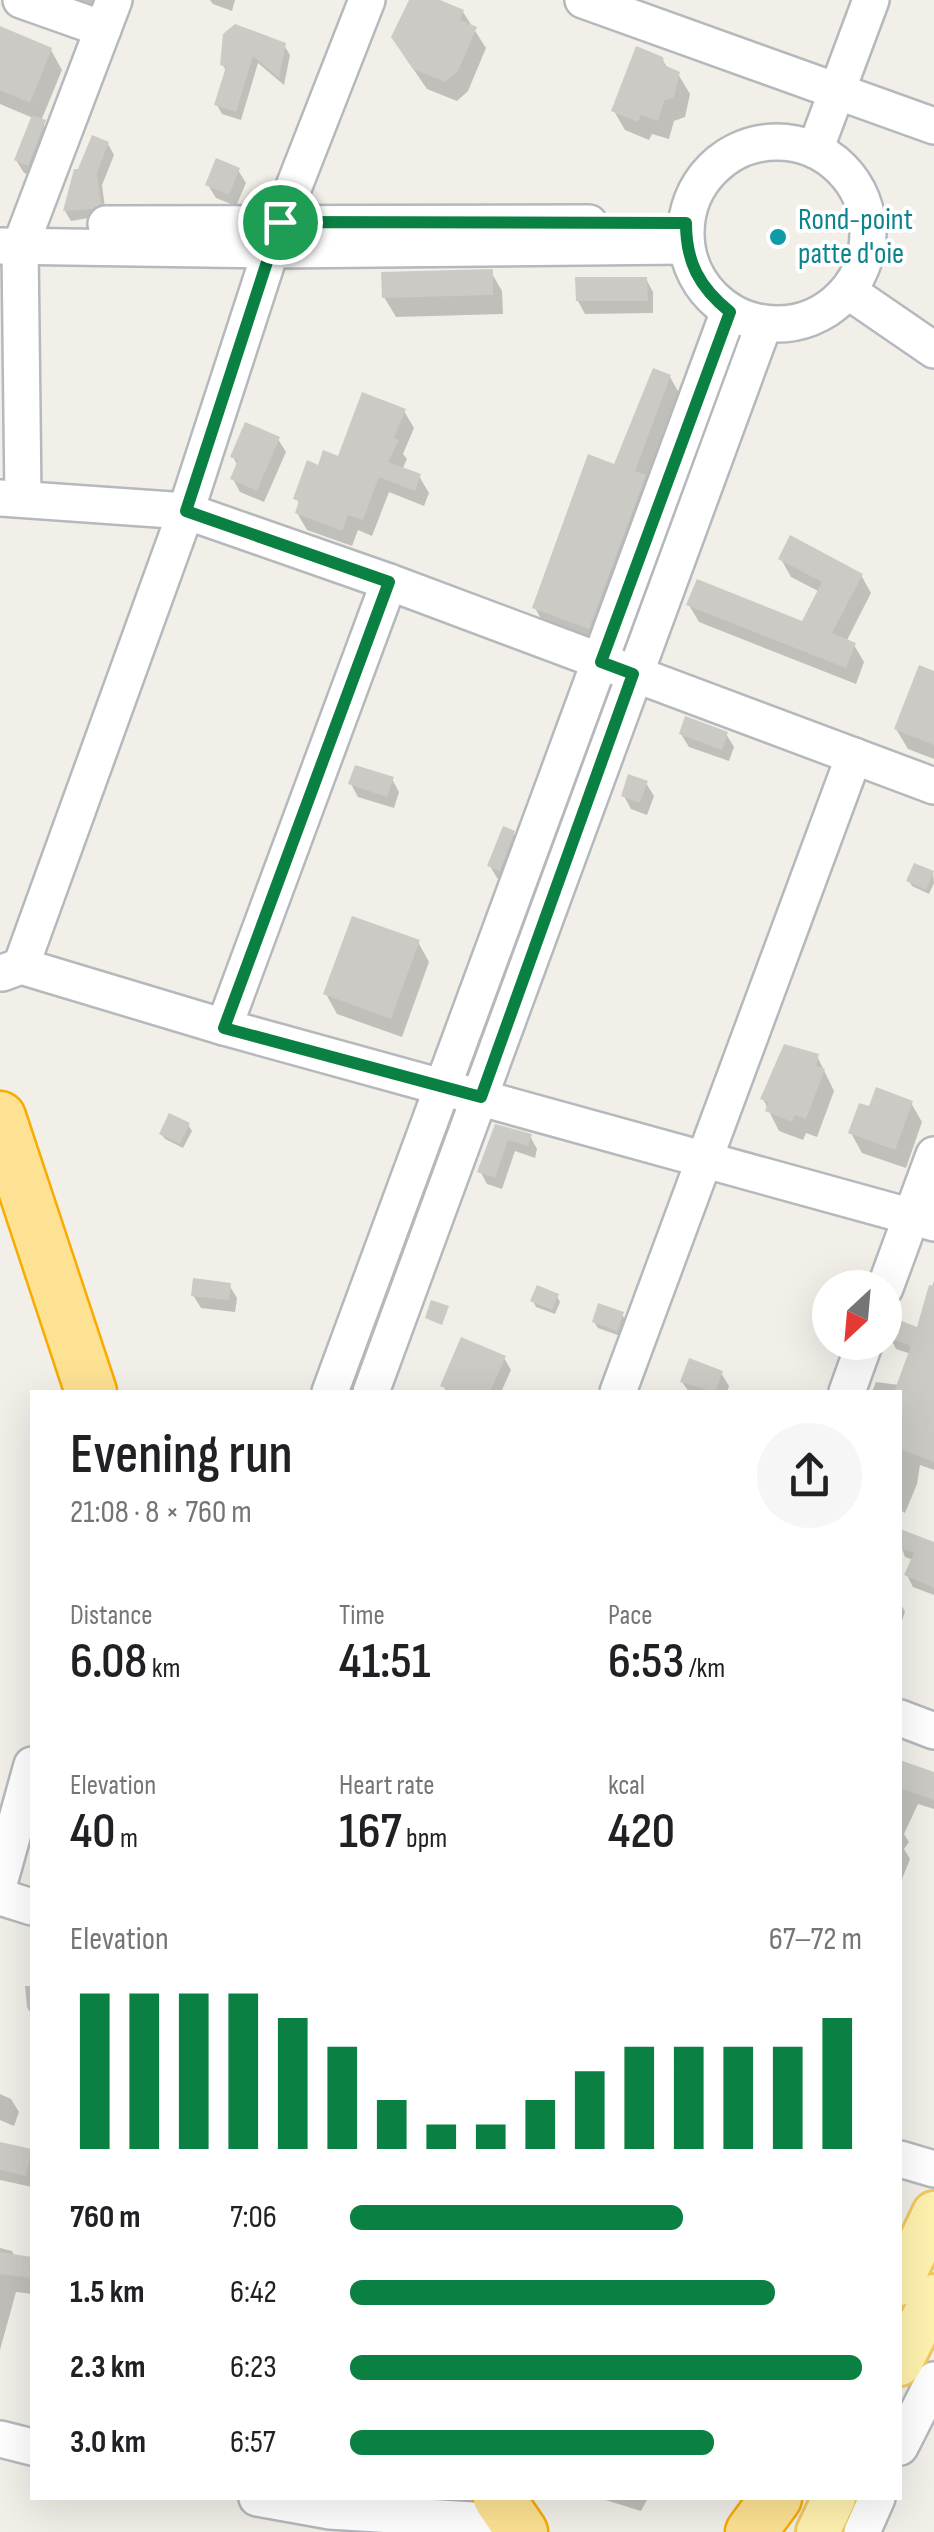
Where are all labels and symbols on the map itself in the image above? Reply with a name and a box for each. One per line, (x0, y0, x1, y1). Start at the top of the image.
pin (238, 180, 323, 265)
place label: Rond-point patte d'oie (798, 202, 913, 272)
marker: Rond-point patte d'oie (767, 226, 789, 248)
north arrow (812, 1270, 902, 1360)

